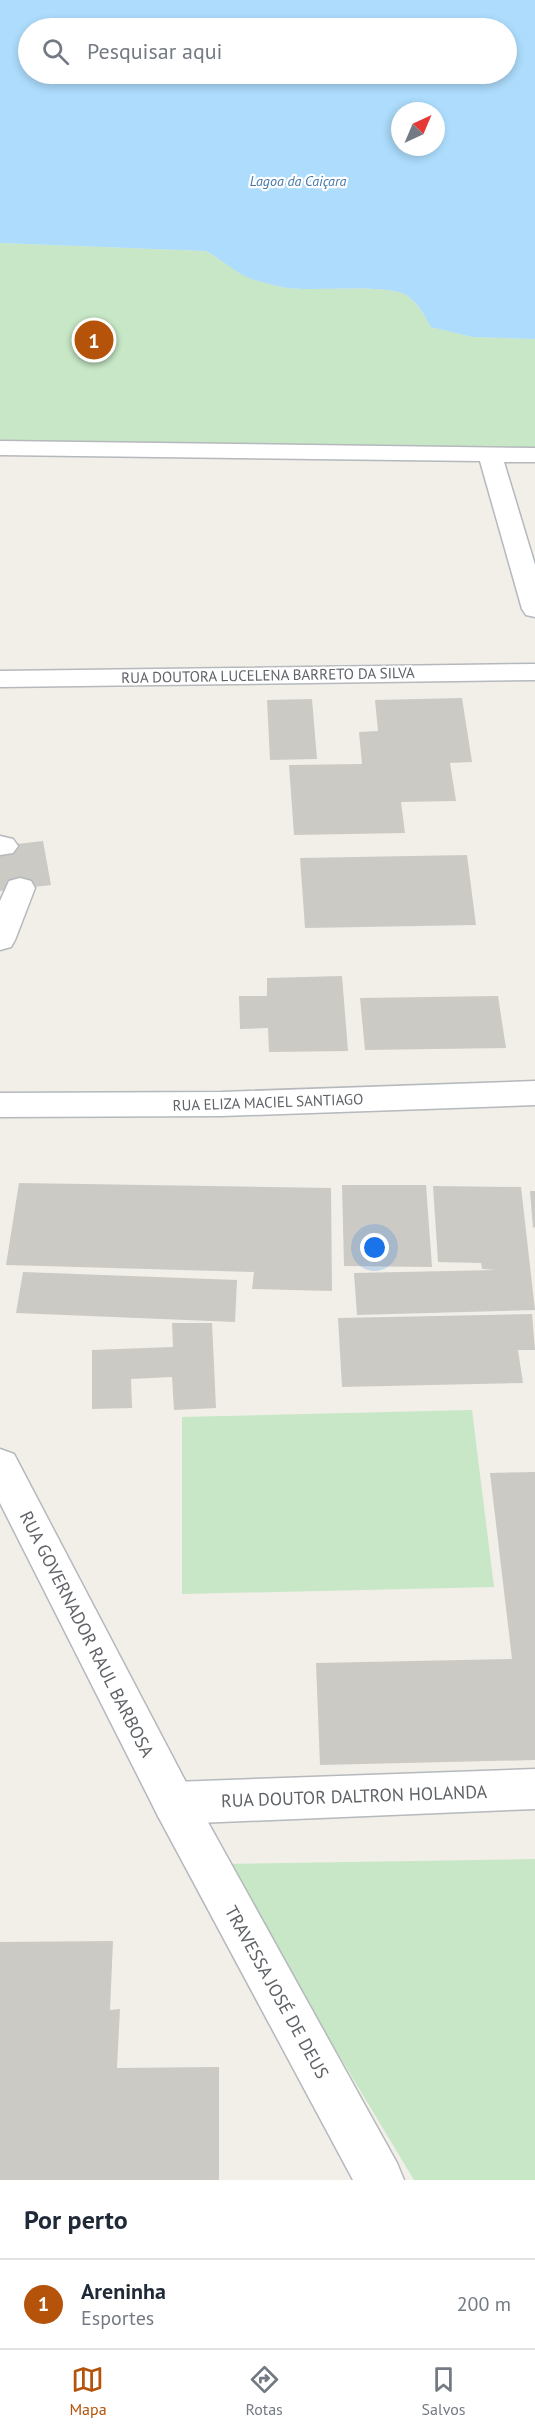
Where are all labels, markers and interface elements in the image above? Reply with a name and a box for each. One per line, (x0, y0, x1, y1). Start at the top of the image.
search box (18, 18, 517, 84)
icon: search (39, 35, 72, 68)
text: Pesquisar aqui (87, 37, 223, 65)
north arrow (391, 102, 445, 156)
water label: Lagoa da Caiçara (250, 172, 347, 190)
pin: 1 (74, 318, 113, 362)
street label: RUA DOUTORA LUCELENA BARRETO DA SILVA (121, 663, 415, 687)
street label: RUA ELIZA MACIEL SANTIAGO (172, 1089, 364, 1115)
your location (360, 1233, 389, 1262)
street label: RUA GOVERNADOR RAUL BARBOSA (15, 1507, 159, 1761)
street label: RUA DOUTOR DALTRON HOLANDA (221, 1780, 488, 1812)
street label: TRAVESSA JOSÉ DE DEUS (220, 1902, 334, 2082)
text: Por perto (24, 2203, 128, 2236)
text: Areninha (81, 2277, 166, 2305)
text: 1 (38, 2291, 49, 2317)
text: 200 m (457, 2291, 511, 2317)
text: Esportes (81, 2305, 154, 2331)
tab: Mapa (69, 2363, 107, 2419)
tab: Rotas (245, 2363, 283, 2419)
tab: Salvos (422, 2363, 466, 2419)

